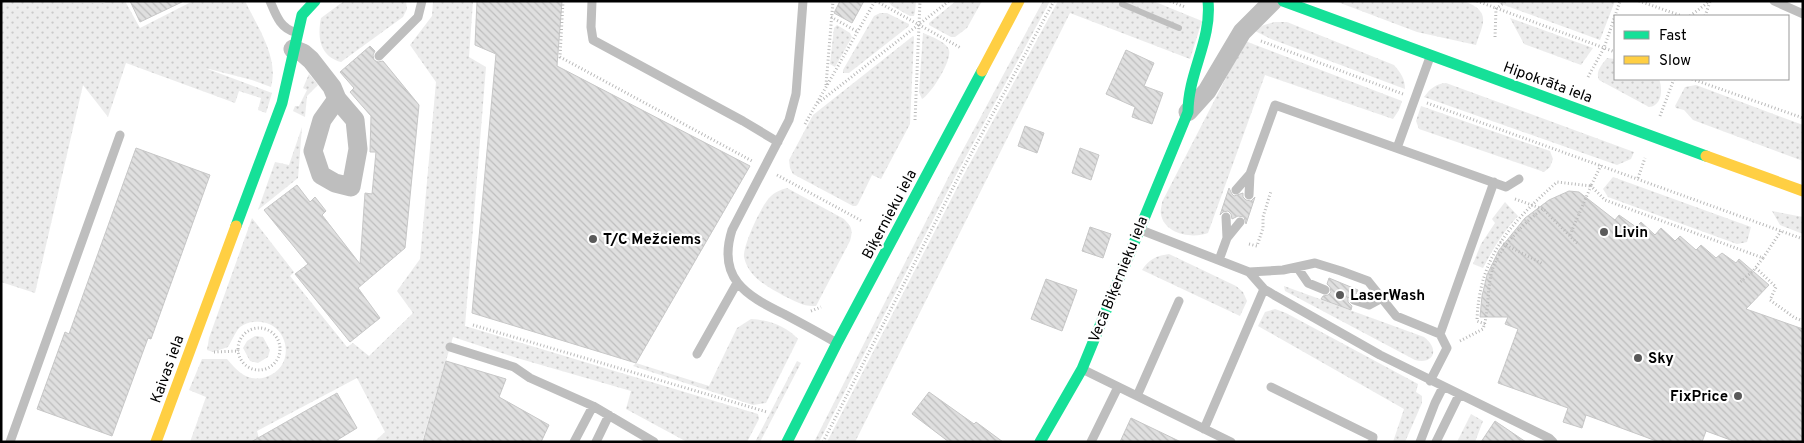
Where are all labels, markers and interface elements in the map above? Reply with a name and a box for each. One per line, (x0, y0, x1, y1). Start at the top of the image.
legend (1614, 15, 1789, 80)
text: Fast (1659, 27, 1687, 46)
text: Slow (1659, 52, 1691, 71)
street label: Hipokrāta iela (1500, 58, 1595, 108)
street label: Biķernieku iela (859, 167, 922, 263)
street label: Vecā Biķernieku iela (1085, 214, 1153, 345)
place label: Livin (1614, 224, 1648, 243)
marker: Livin (1598, 226, 1610, 238)
place label: T/C Mežciems (603, 231, 701, 250)
marker: T/C Mežciems (587, 233, 599, 245)
place label: LaserWash (1350, 287, 1425, 306)
marker: LaserWash (1334, 289, 1346, 301)
street label: Kaivas iela (147, 333, 189, 406)
place label: Sky (1648, 350, 1674, 369)
marker: Sky (1632, 352, 1644, 364)
place label: FixPrice (1670, 388, 1728, 407)
marker: FixPrice (1732, 390, 1744, 402)

